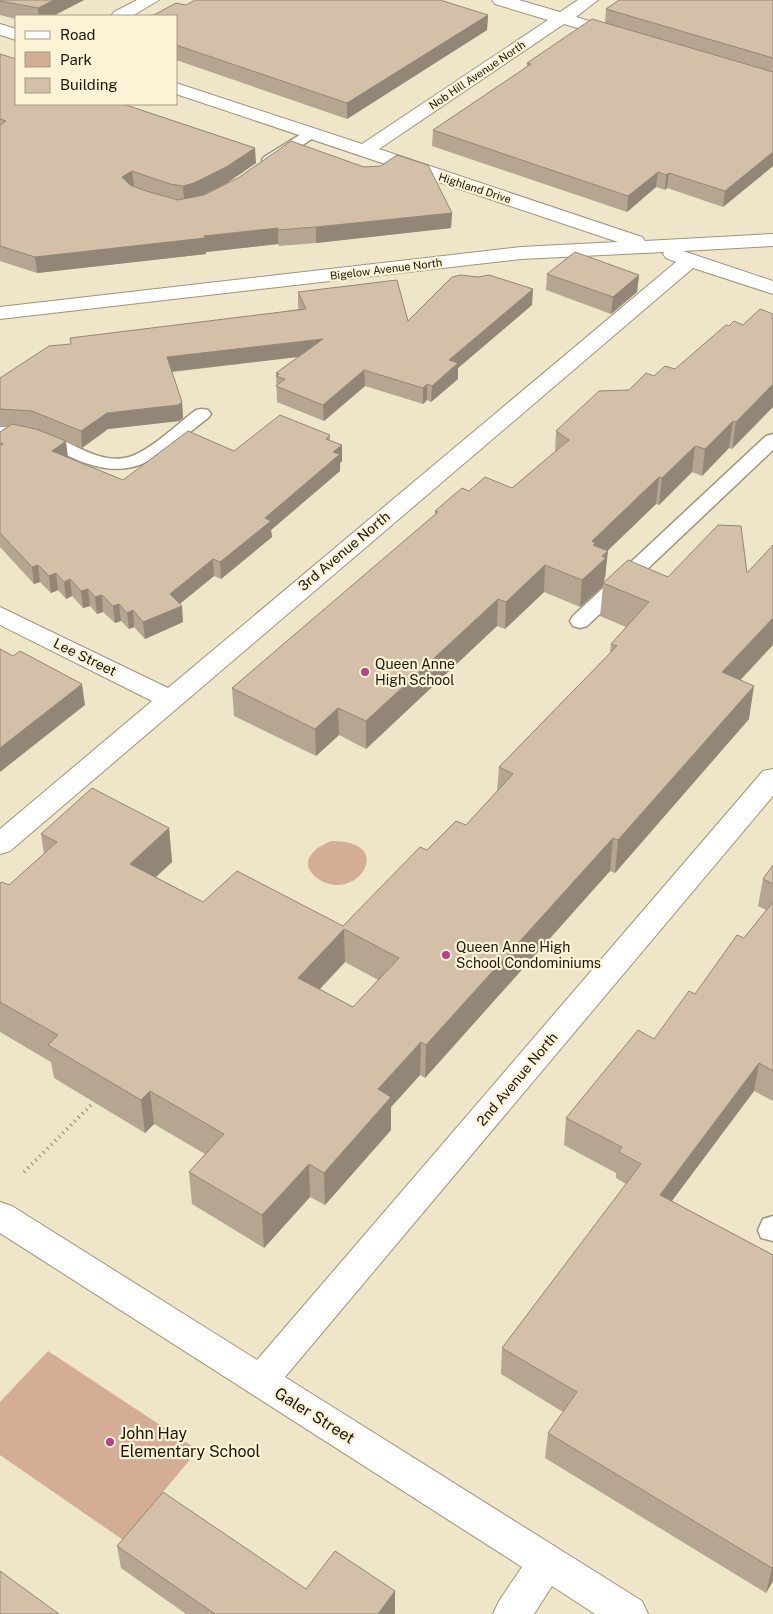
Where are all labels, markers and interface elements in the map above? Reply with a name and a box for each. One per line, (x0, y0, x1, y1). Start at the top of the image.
legend (15, 15, 178, 105)
text: Road (60, 26, 96, 43)
street label: Nob Hill Avenue North (427, 38, 527, 112)
text: Park (60, 51, 92, 68)
text: Building (60, 76, 118, 93)
street label: Highland Drive (437, 171, 513, 205)
street label: Bigelow Avenue North (329, 256, 443, 282)
street label: 3rd Avenue North (295, 508, 393, 594)
street label: Lee Street (51, 635, 119, 679)
place label: Queen Anne High School (375, 656, 455, 688)
marker: Queen Anne High School (359, 666, 371, 678)
place label: Queen Anne High School Condominiums (456, 939, 601, 971)
marker: Queen Anne High School Condominiums (440, 949, 452, 961)
street label: 2nd Avenue North (473, 1029, 561, 1129)
street label: Galer Street (271, 1383, 358, 1448)
place label: John Hay Elementary School (120, 1424, 261, 1461)
marker: John Hay Elementary School (104, 1436, 116, 1448)

